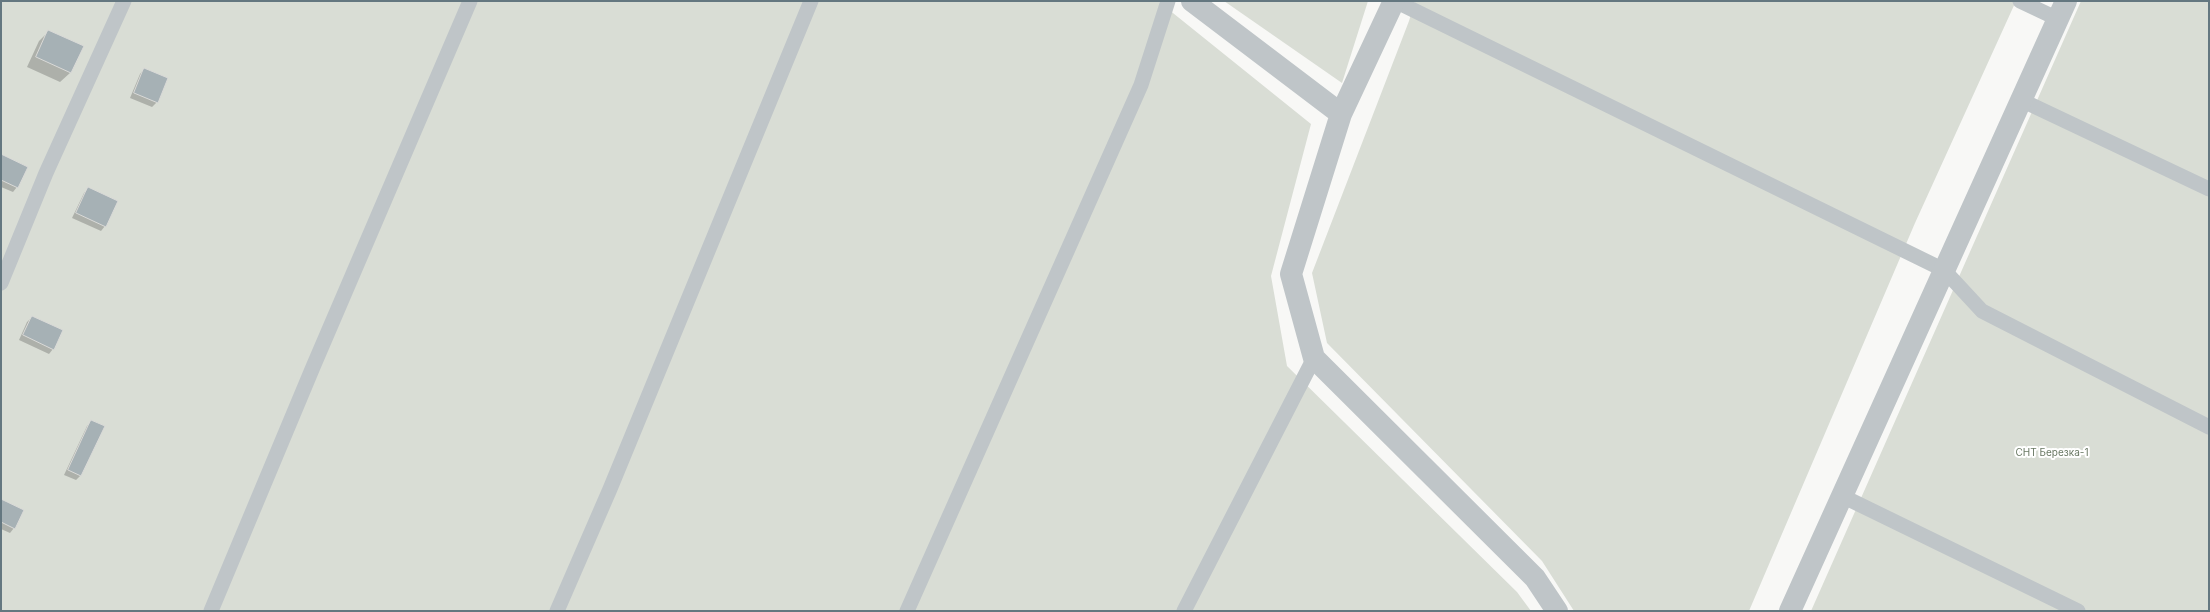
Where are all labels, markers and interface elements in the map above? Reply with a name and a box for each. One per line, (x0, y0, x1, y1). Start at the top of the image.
park label: СНТ Березка-1 (2016, 447, 2088, 459)

